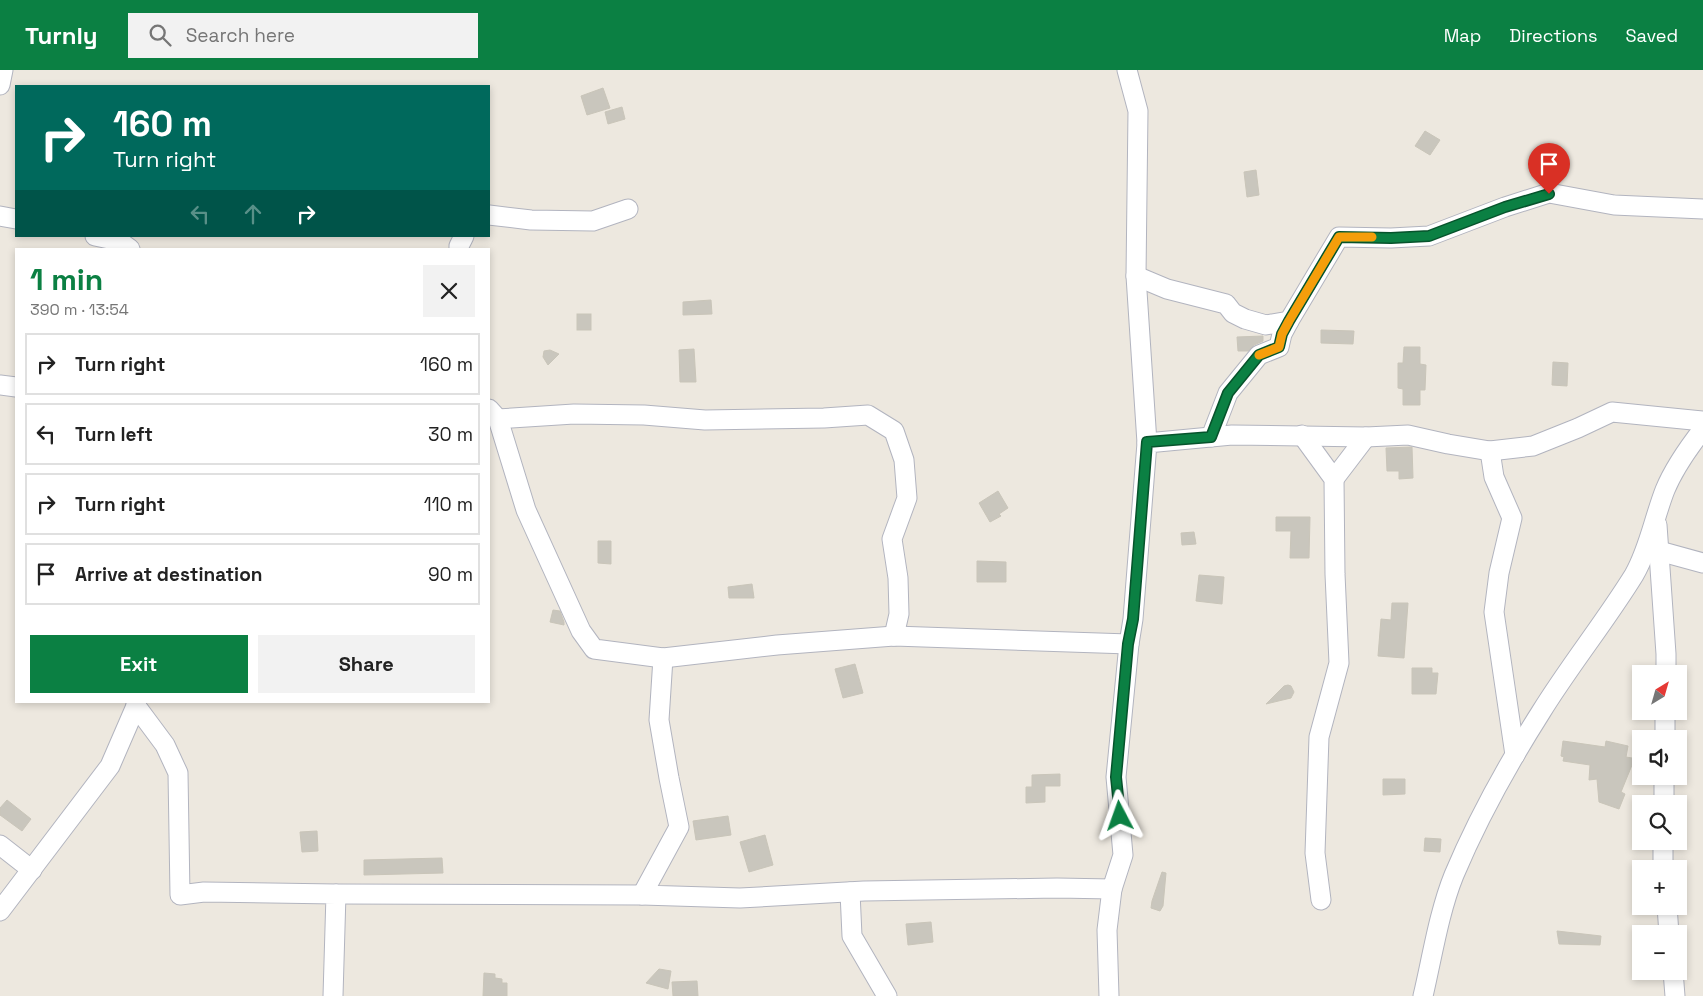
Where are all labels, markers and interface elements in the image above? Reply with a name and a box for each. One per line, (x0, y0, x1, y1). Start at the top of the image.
search box (128, 13, 478, 58)
text: Turnly (25, 20, 98, 51)
icon: search (146, 21, 174, 49)
text: Search here (186, 23, 295, 48)
text: Map (1444, 24, 1481, 47)
text: Directions (1509, 24, 1598, 47)
text: Saved (1626, 24, 1678, 47)
text: 160 m (113, 102, 212, 146)
icon: right (30, 105, 95, 170)
pin (1528, 143, 1570, 194)
text: Turn right (113, 145, 216, 173)
icon: arrive (1535, 150, 1563, 178)
icon: left (186, 200, 214, 228)
icon: ahead (239, 200, 267, 228)
icon: right (292, 200, 320, 228)
text: 1 min (30, 260, 103, 299)
button: close (423, 265, 475, 317)
text: 390 m · 13:54 (30, 299, 129, 320)
icon: right (32, 350, 60, 378)
text: Turn right (75, 352, 165, 377)
text: 160 m (420, 352, 473, 377)
icon: left (32, 420, 60, 448)
text: Turn left (75, 422, 153, 447)
text: 30 m (428, 422, 473, 447)
icon: right (32, 490, 60, 518)
text: Turn right (75, 492, 165, 517)
text: 110 m (424, 492, 473, 517)
icon: arrive (32, 560, 60, 588)
text: Arrive at destination (75, 562, 263, 587)
text: 90 m (428, 562, 473, 587)
button: Exit (30, 635, 248, 693)
button: Share (258, 635, 475, 693)
north arrow (1632, 665, 1688, 720)
map controls (1632, 665, 1687, 980)
button: sound (1632, 730, 1687, 785)
position arrow (1093, 789, 1145, 841)
button: search (1632, 795, 1687, 850)
button: + (1632, 860, 1687, 915)
button: − (1632, 925, 1687, 980)

